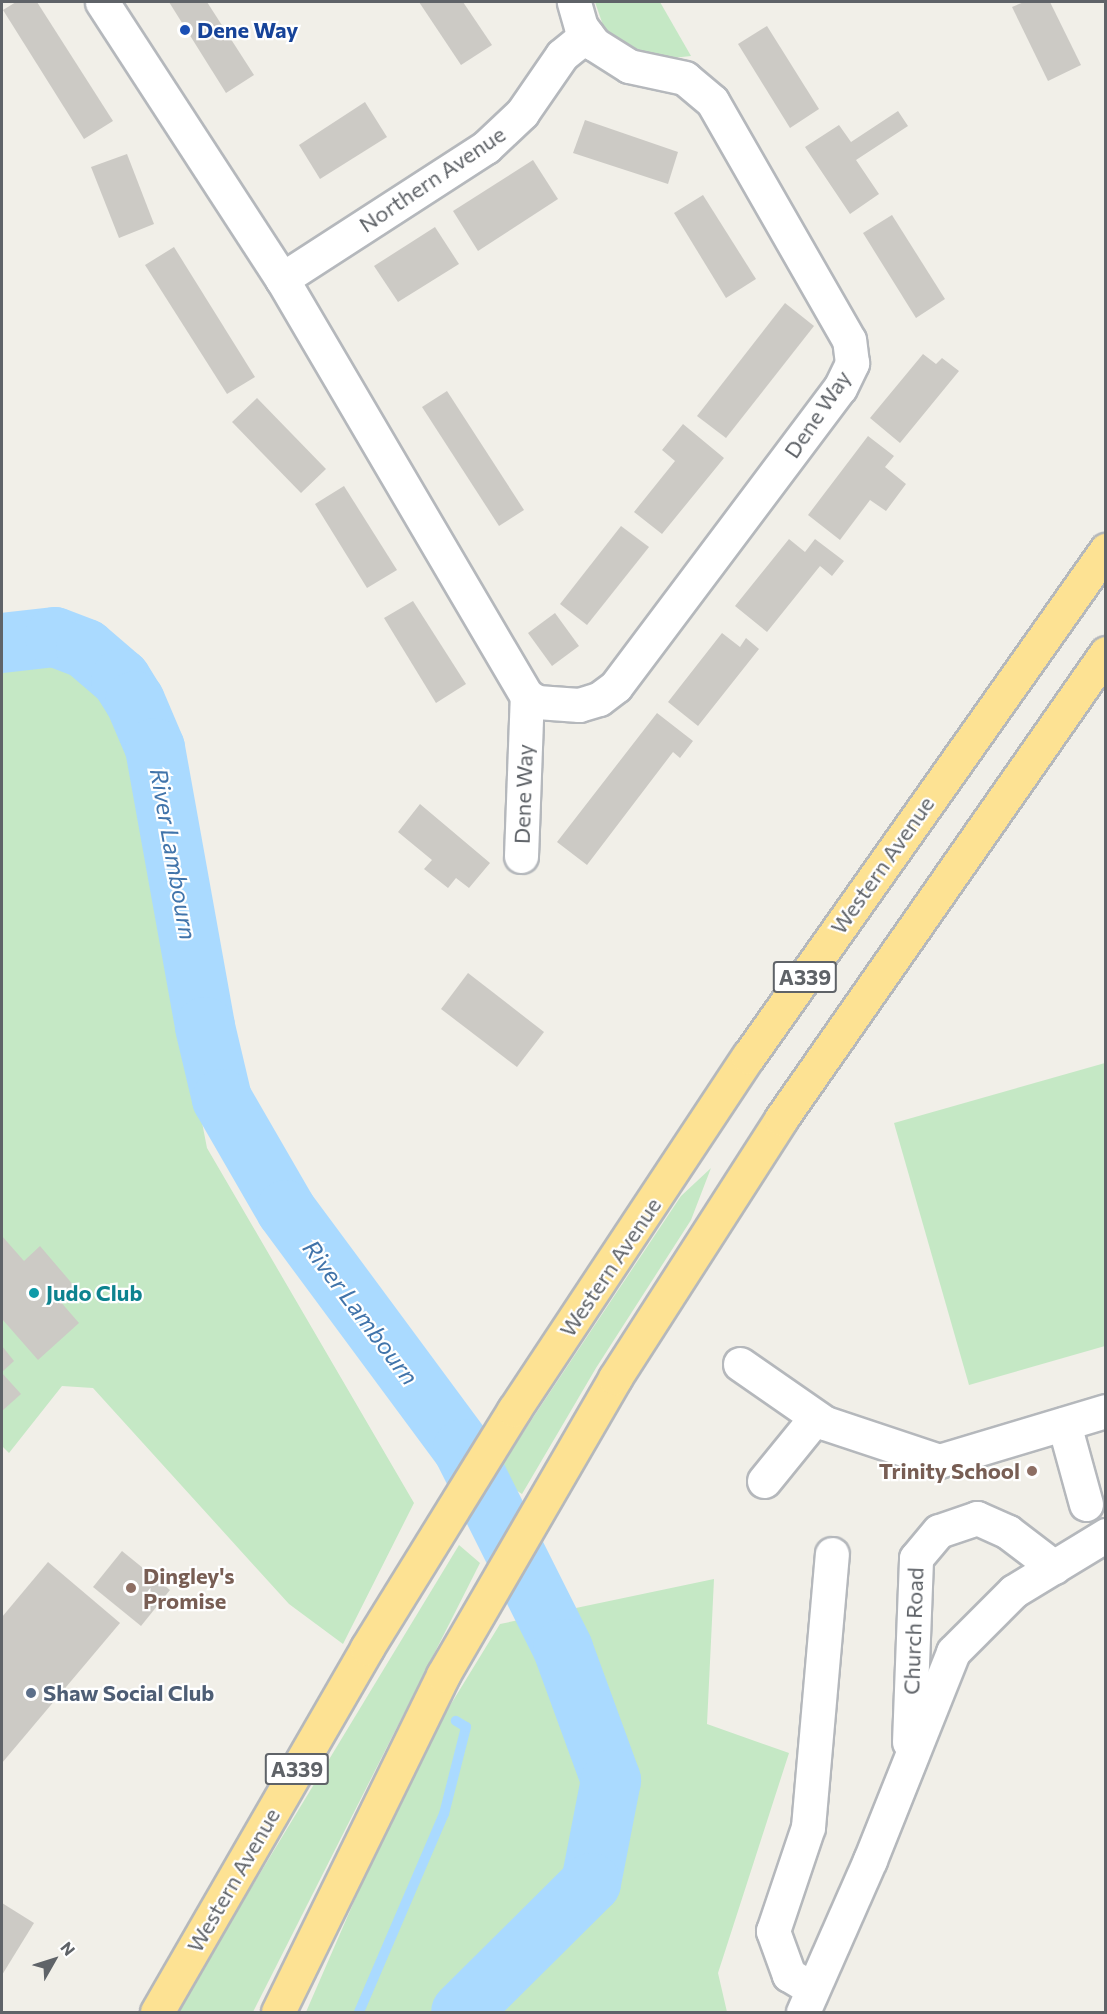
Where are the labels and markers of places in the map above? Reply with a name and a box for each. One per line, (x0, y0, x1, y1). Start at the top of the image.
place label: Dene Way (197, 17, 298, 43)
marker: Dene Way (178, 23, 192, 37)
place label: Judo Club (46, 1280, 142, 1306)
marker: Judo Club (27, 1286, 41, 1300)
place label: Trinity School (879, 1458, 1020, 1484)
marker: Trinity School (1025, 1464, 1039, 1478)
place label: Dingley's Promise (143, 1562, 235, 1614)
marker: Dingley's Promise (124, 1581, 138, 1595)
place label: Shaw Social Club (43, 1680, 214, 1706)
marker: Shaw Social Club (24, 1686, 38, 1700)

